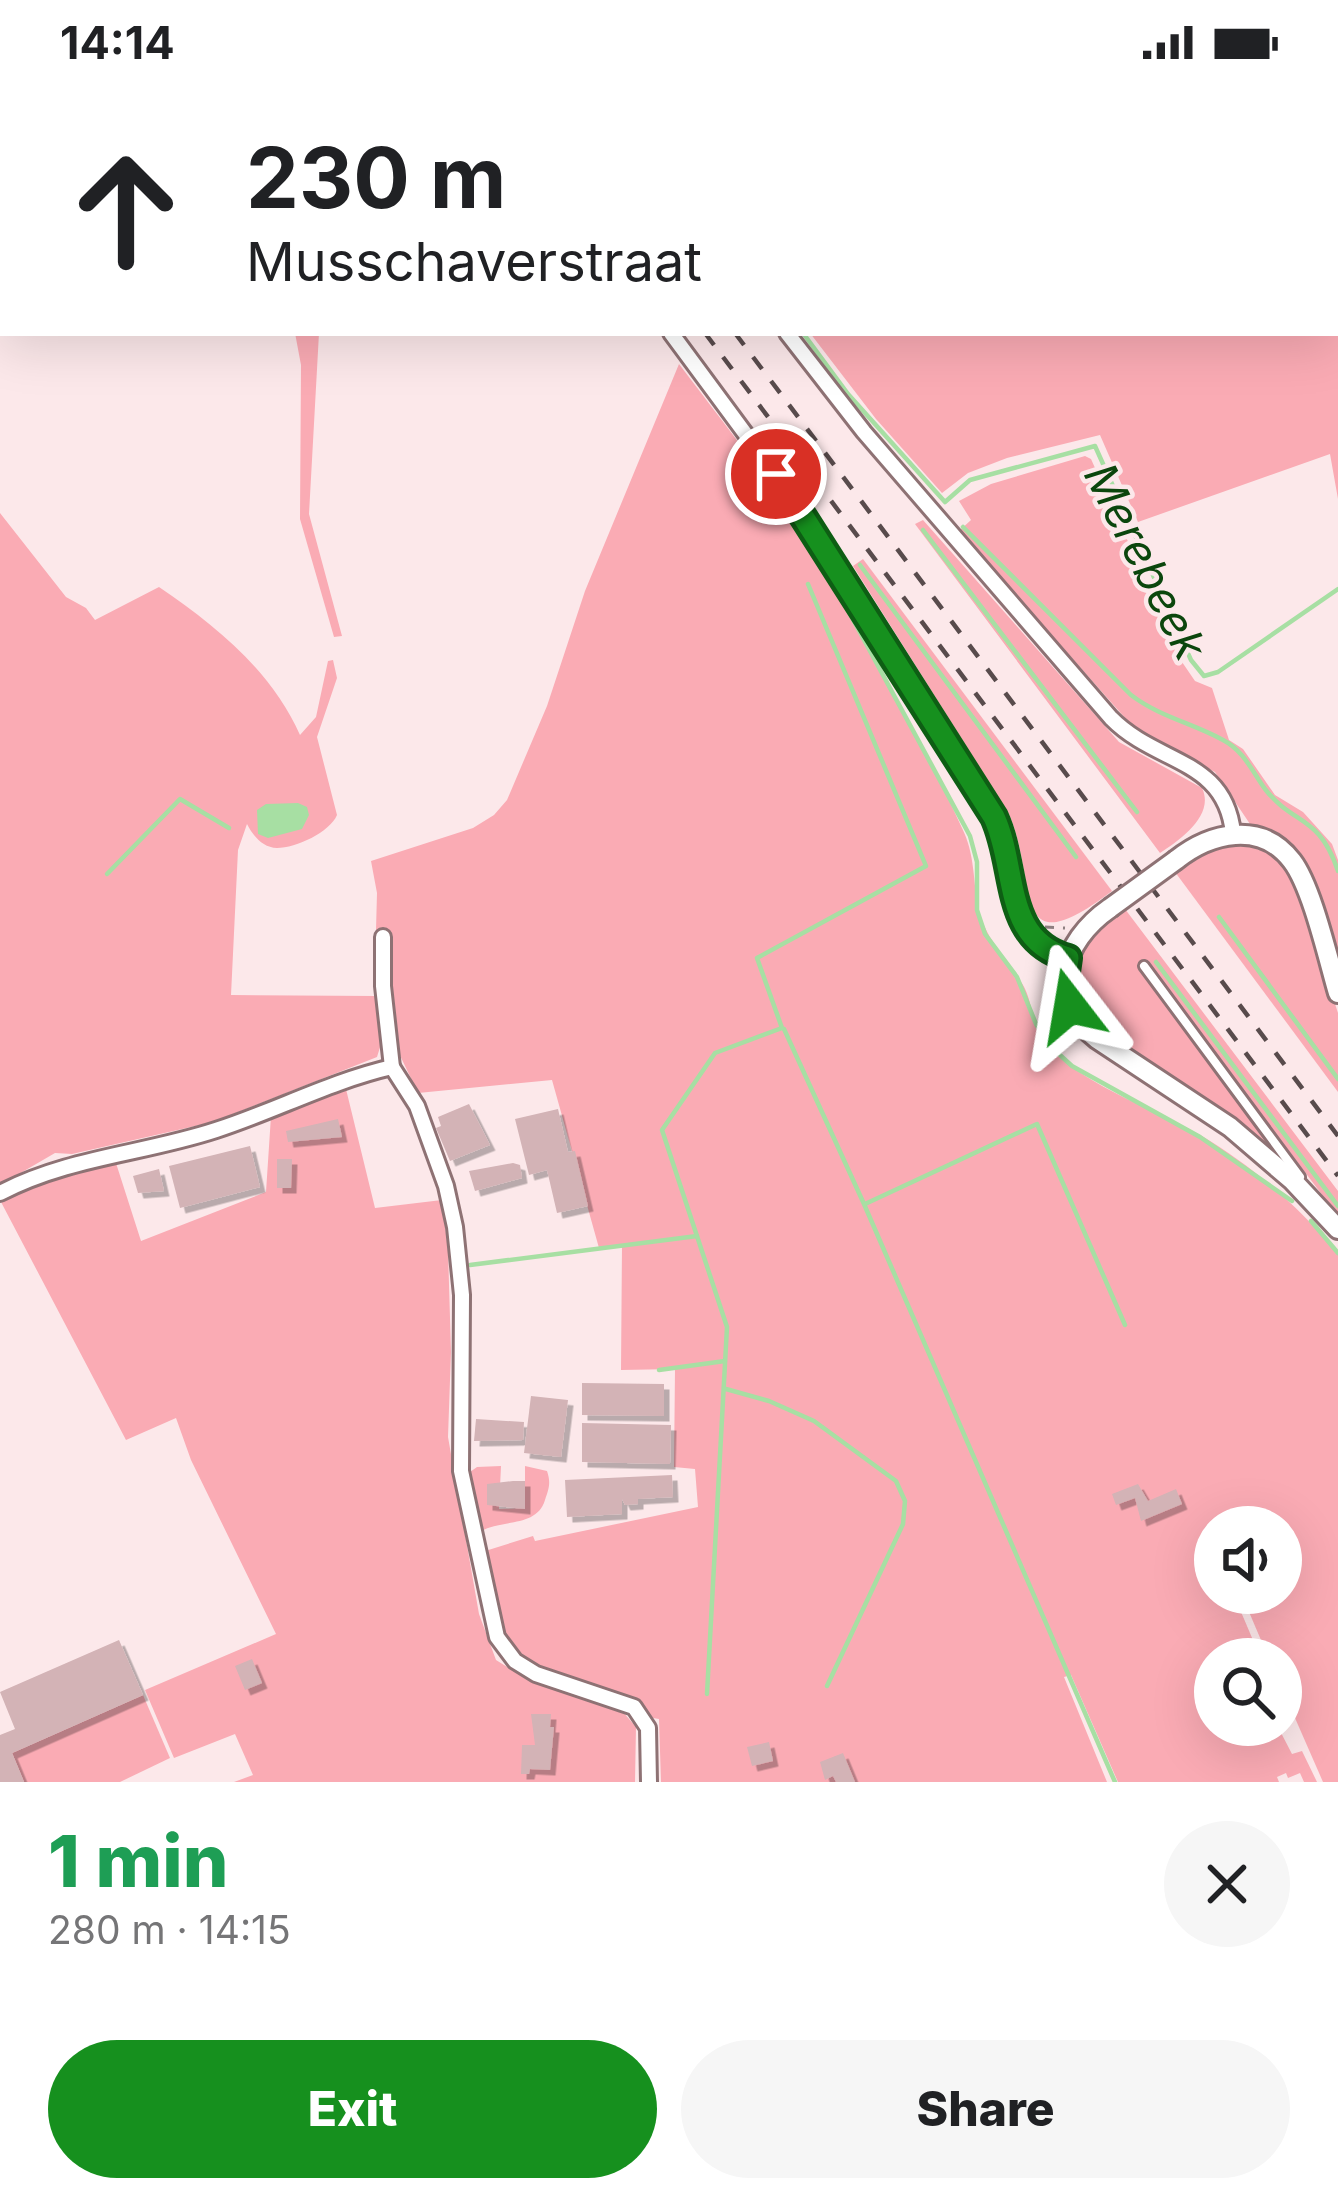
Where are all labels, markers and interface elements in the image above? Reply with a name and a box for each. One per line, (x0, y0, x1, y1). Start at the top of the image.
text: 14:14 (60, 15, 175, 70)
text: 230 m (246, 127, 506, 228)
icon: ahead (48, 132, 204, 288)
text: Musschaverstraat (246, 229, 702, 294)
pin (725, 423, 827, 525)
icon: arrive (743, 441, 809, 507)
water label: Merebeek (1073, 454, 1219, 669)
position arrow (1007, 943, 1133, 1069)
map controls (1194, 1506, 1302, 1746)
button: sound (1194, 1506, 1302, 1614)
button: search (1194, 1638, 1302, 1746)
text: 1 min (48, 1817, 228, 1904)
button: close (1164, 1821, 1290, 1947)
text: 280 m · 14:15 (48, 1906, 291, 1953)
button: Exit (48, 2040, 657, 2178)
button: Share (681, 2040, 1290, 2178)

